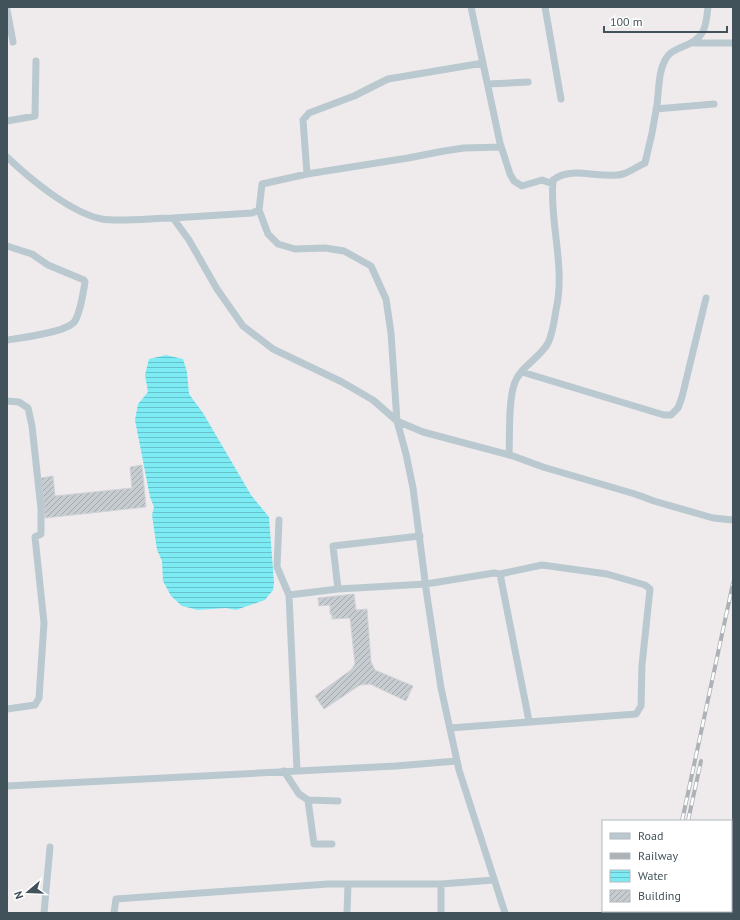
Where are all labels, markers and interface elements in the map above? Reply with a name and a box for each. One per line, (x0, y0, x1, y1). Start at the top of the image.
scale bar (604, 8, 727, 34)
text: 100 m (610, 14, 643, 29)
legend (602, 820, 732, 912)
text: Road (638, 828, 663, 843)
text: Railway (638, 848, 678, 863)
text: Water (638, 868, 668, 883)
north arrow (8, 872, 48, 912)
text: Building (638, 888, 681, 903)
text: N (11, 890, 26, 901)

